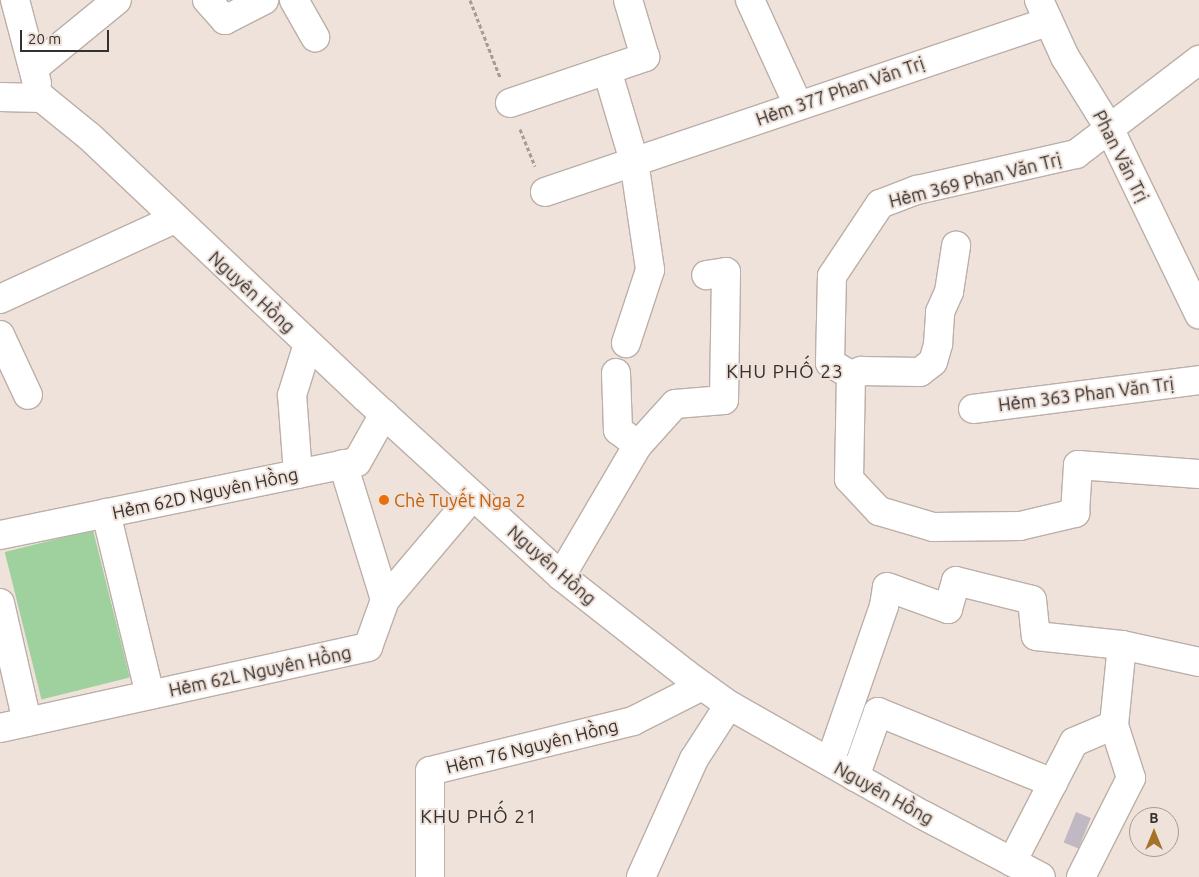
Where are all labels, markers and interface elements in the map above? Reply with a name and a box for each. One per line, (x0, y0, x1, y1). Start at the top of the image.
scale bar (22, 20, 111, 52)
text: 20 m (28, 30, 61, 47)
street label: Hẻm 377 Phan Văn Trị (753, 52, 927, 130)
street label: Phan Văn Trị (1089, 107, 1153, 205)
street label: Hẻm 369 Phan Văn Trị (887, 148, 1063, 212)
street label: Nguyên Hồng (204, 247, 300, 337)
district label: KHU PHỐ 23 (725, 361, 845, 383)
street label: Hẻm 363 Phan Văn Trị (997, 373, 1175, 415)
street label: Hẻm 62D Nguyên Hồng (110, 463, 300, 523)
place label: Chè Tuyết Nga 2 (394, 489, 526, 511)
marker: Chè Tuyết Nga 2 (378, 494, 390, 506)
street label: Nguyên Hồng (503, 521, 601, 609)
street label: Hẻm 62L Nguyên Hồng (167, 641, 353, 701)
street label: Hẻm 76 Nguyên Hồng (444, 714, 620, 778)
street label: Nguyên Hồng (831, 757, 937, 829)
district label: KHU PHỐ 21 (419, 806, 539, 828)
north arrow (1129, 807, 1179, 857)
text: B (1149, 810, 1159, 826)

